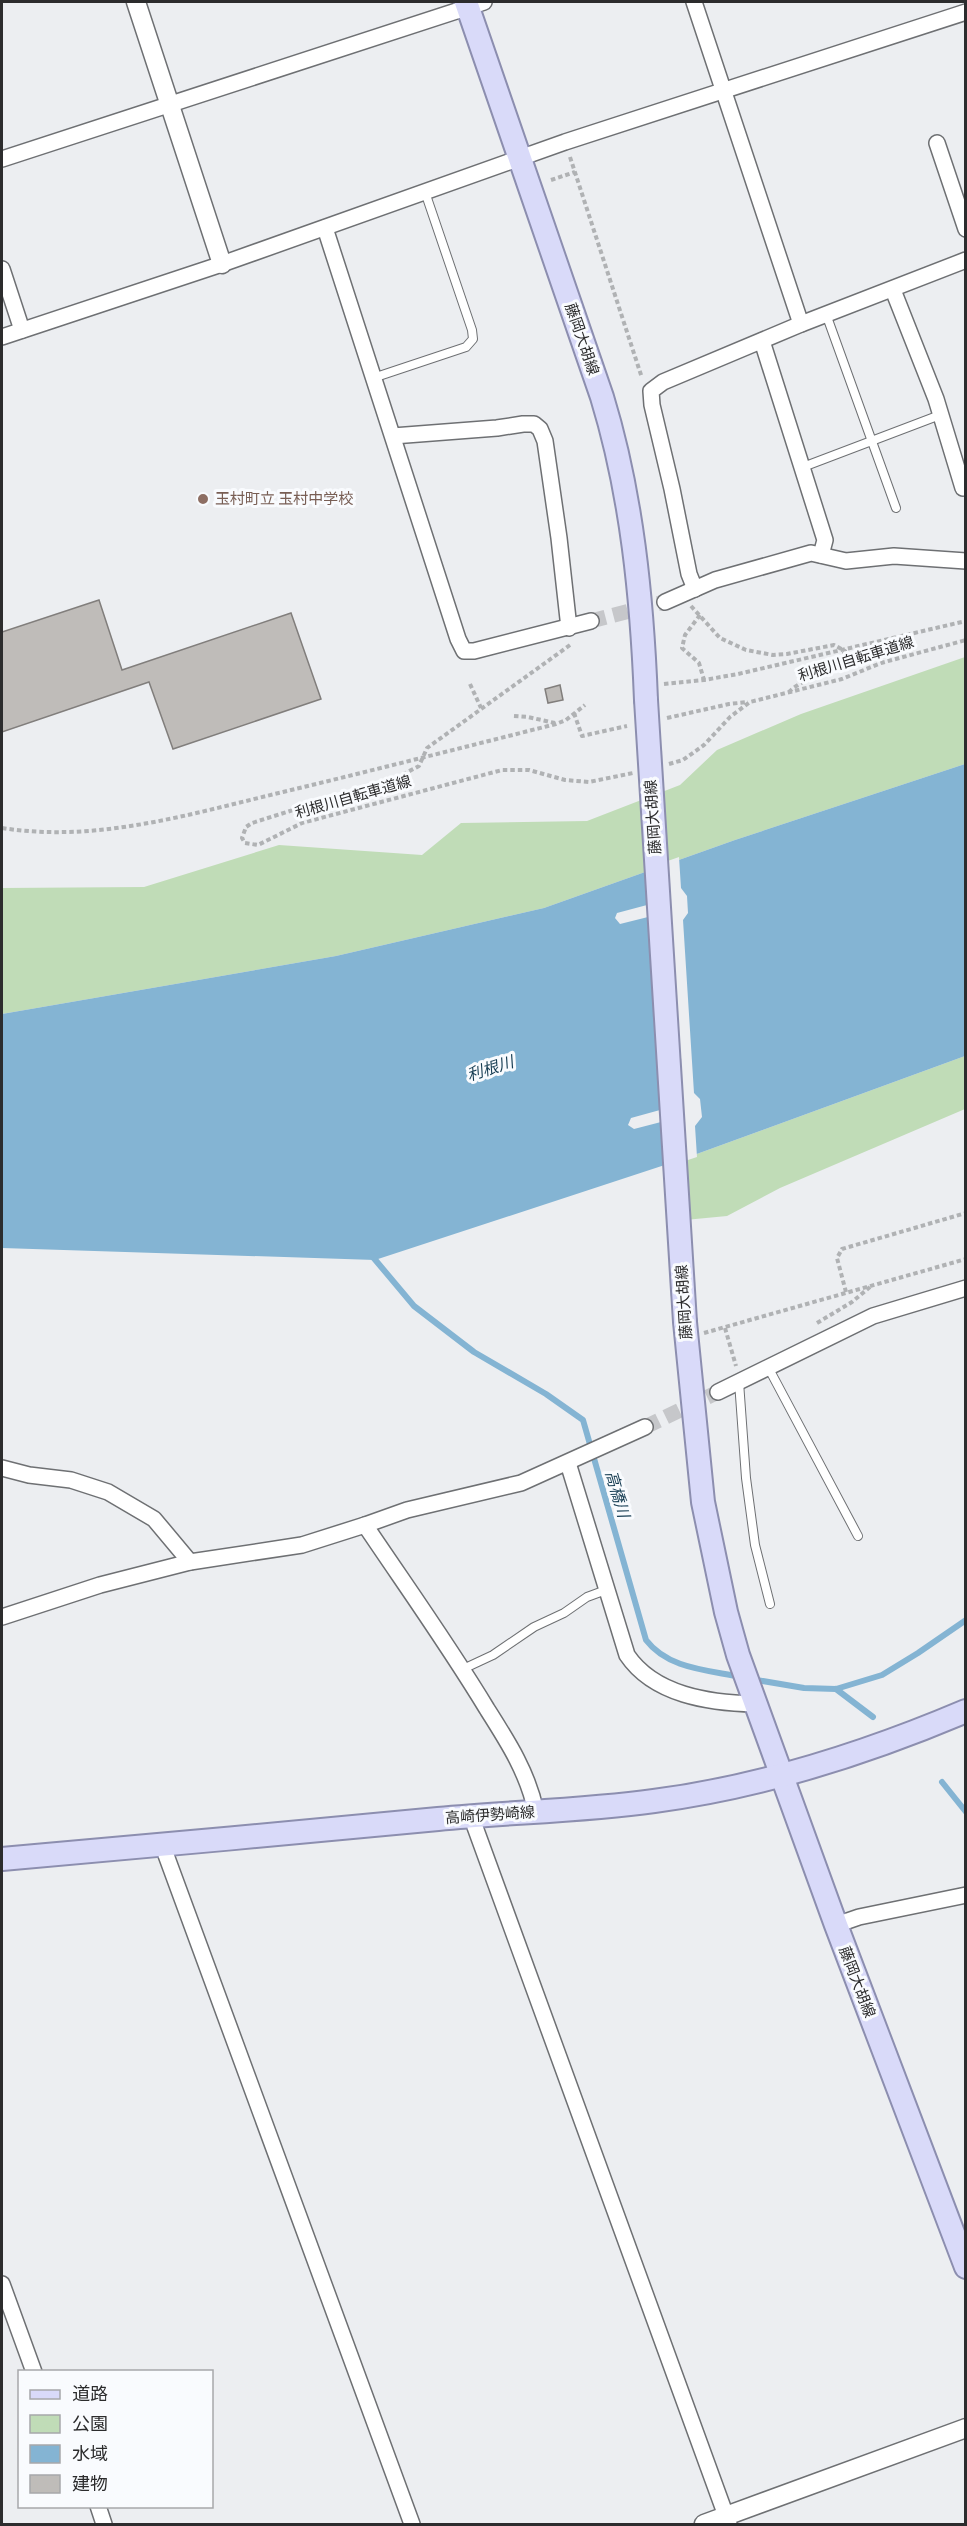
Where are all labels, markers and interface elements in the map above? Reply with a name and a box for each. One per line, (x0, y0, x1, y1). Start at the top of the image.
street label: 藤岡大胡線 (561, 300, 604, 377)
place label: 玉村町立 玉村中学校 (215, 489, 353, 508)
marker: 玉村町立 玉村中学校 (196, 492, 210, 506)
street label: 利根川自転車道線 (796, 632, 916, 685)
street label: 利根川自転車道線 (293, 771, 413, 822)
street label: 藤岡大胡線 (640, 779, 665, 855)
water label: 利根川 (464, 1050, 518, 1085)
street label: 藤岡大胡線 (671, 1264, 696, 1340)
water label: 高橋川 (602, 1468, 635, 1522)
street label: 高崎伊勢崎線 (444, 1802, 536, 1827)
street label: 藤岡大胡線 (835, 1943, 880, 2020)
legend (18, 2370, 213, 2508)
text: 道路 (72, 2382, 108, 2405)
text: 公園 (72, 2412, 108, 2435)
text: 水域 (72, 2442, 108, 2465)
text: 建物 (72, 2472, 108, 2495)

